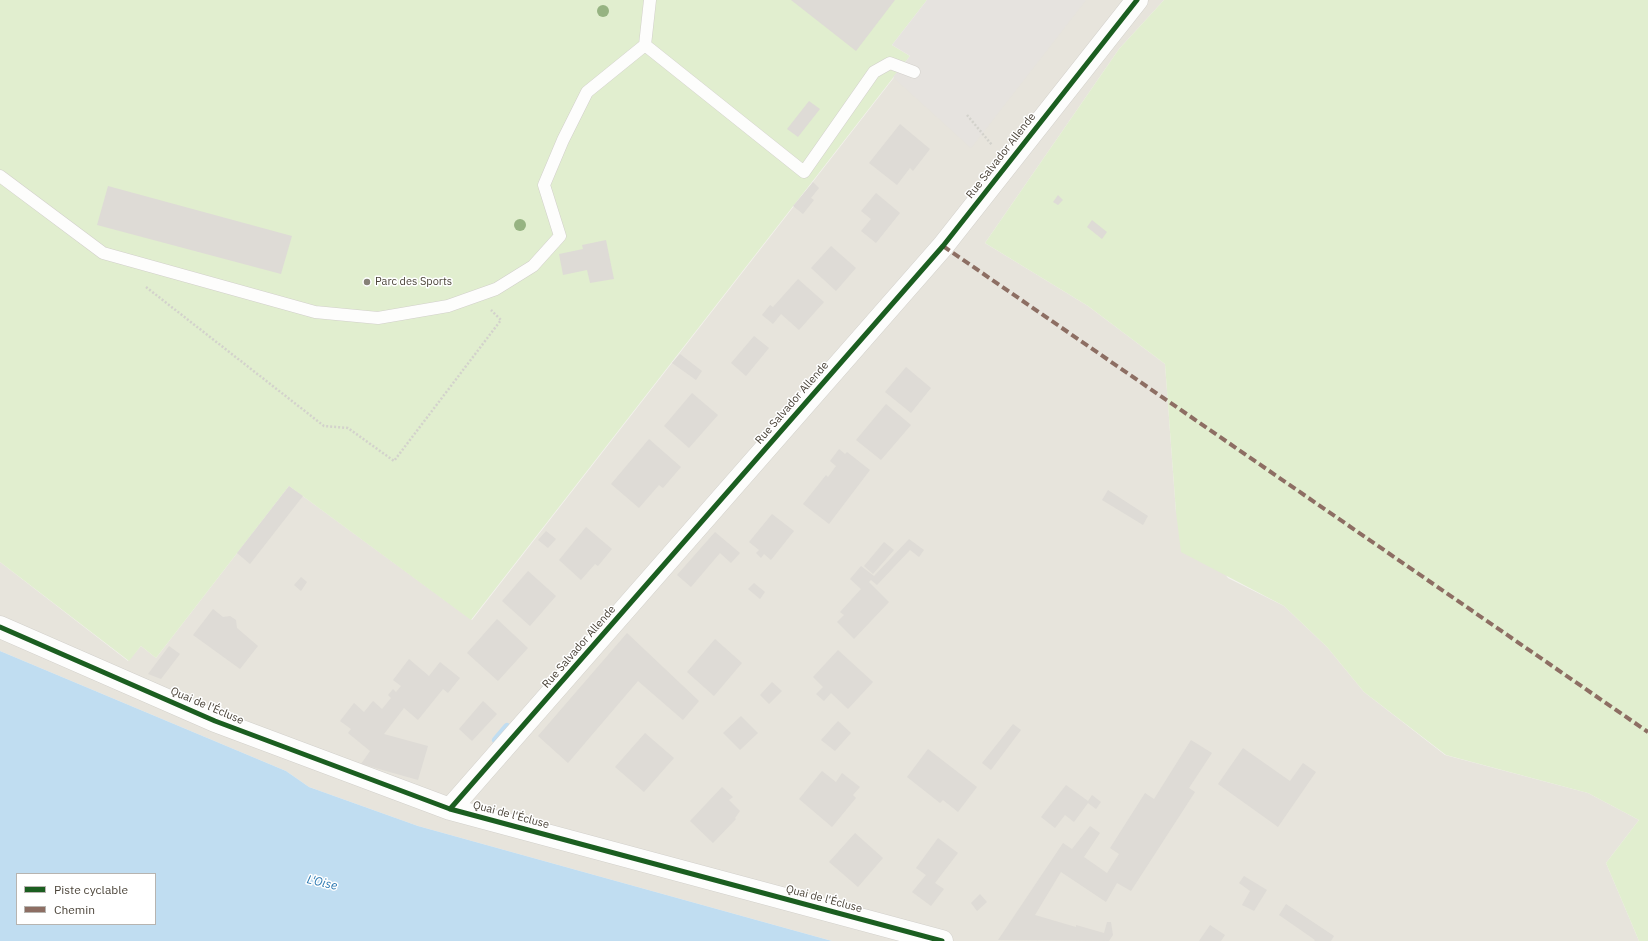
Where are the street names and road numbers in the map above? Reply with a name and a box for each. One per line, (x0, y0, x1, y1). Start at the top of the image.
street label: Rue Salvador Allende (963, 111, 1039, 201)
street label: Rue Salvador Allende (753, 359, 831, 447)
street label: Rue Salvador Allende (540, 603, 618, 691)
street label: Quai de l'Écluse (168, 685, 246, 727)
street label: Quai de l'Écluse (471, 798, 551, 832)
street label: Quai de l'Écluse (784, 882, 864, 916)

